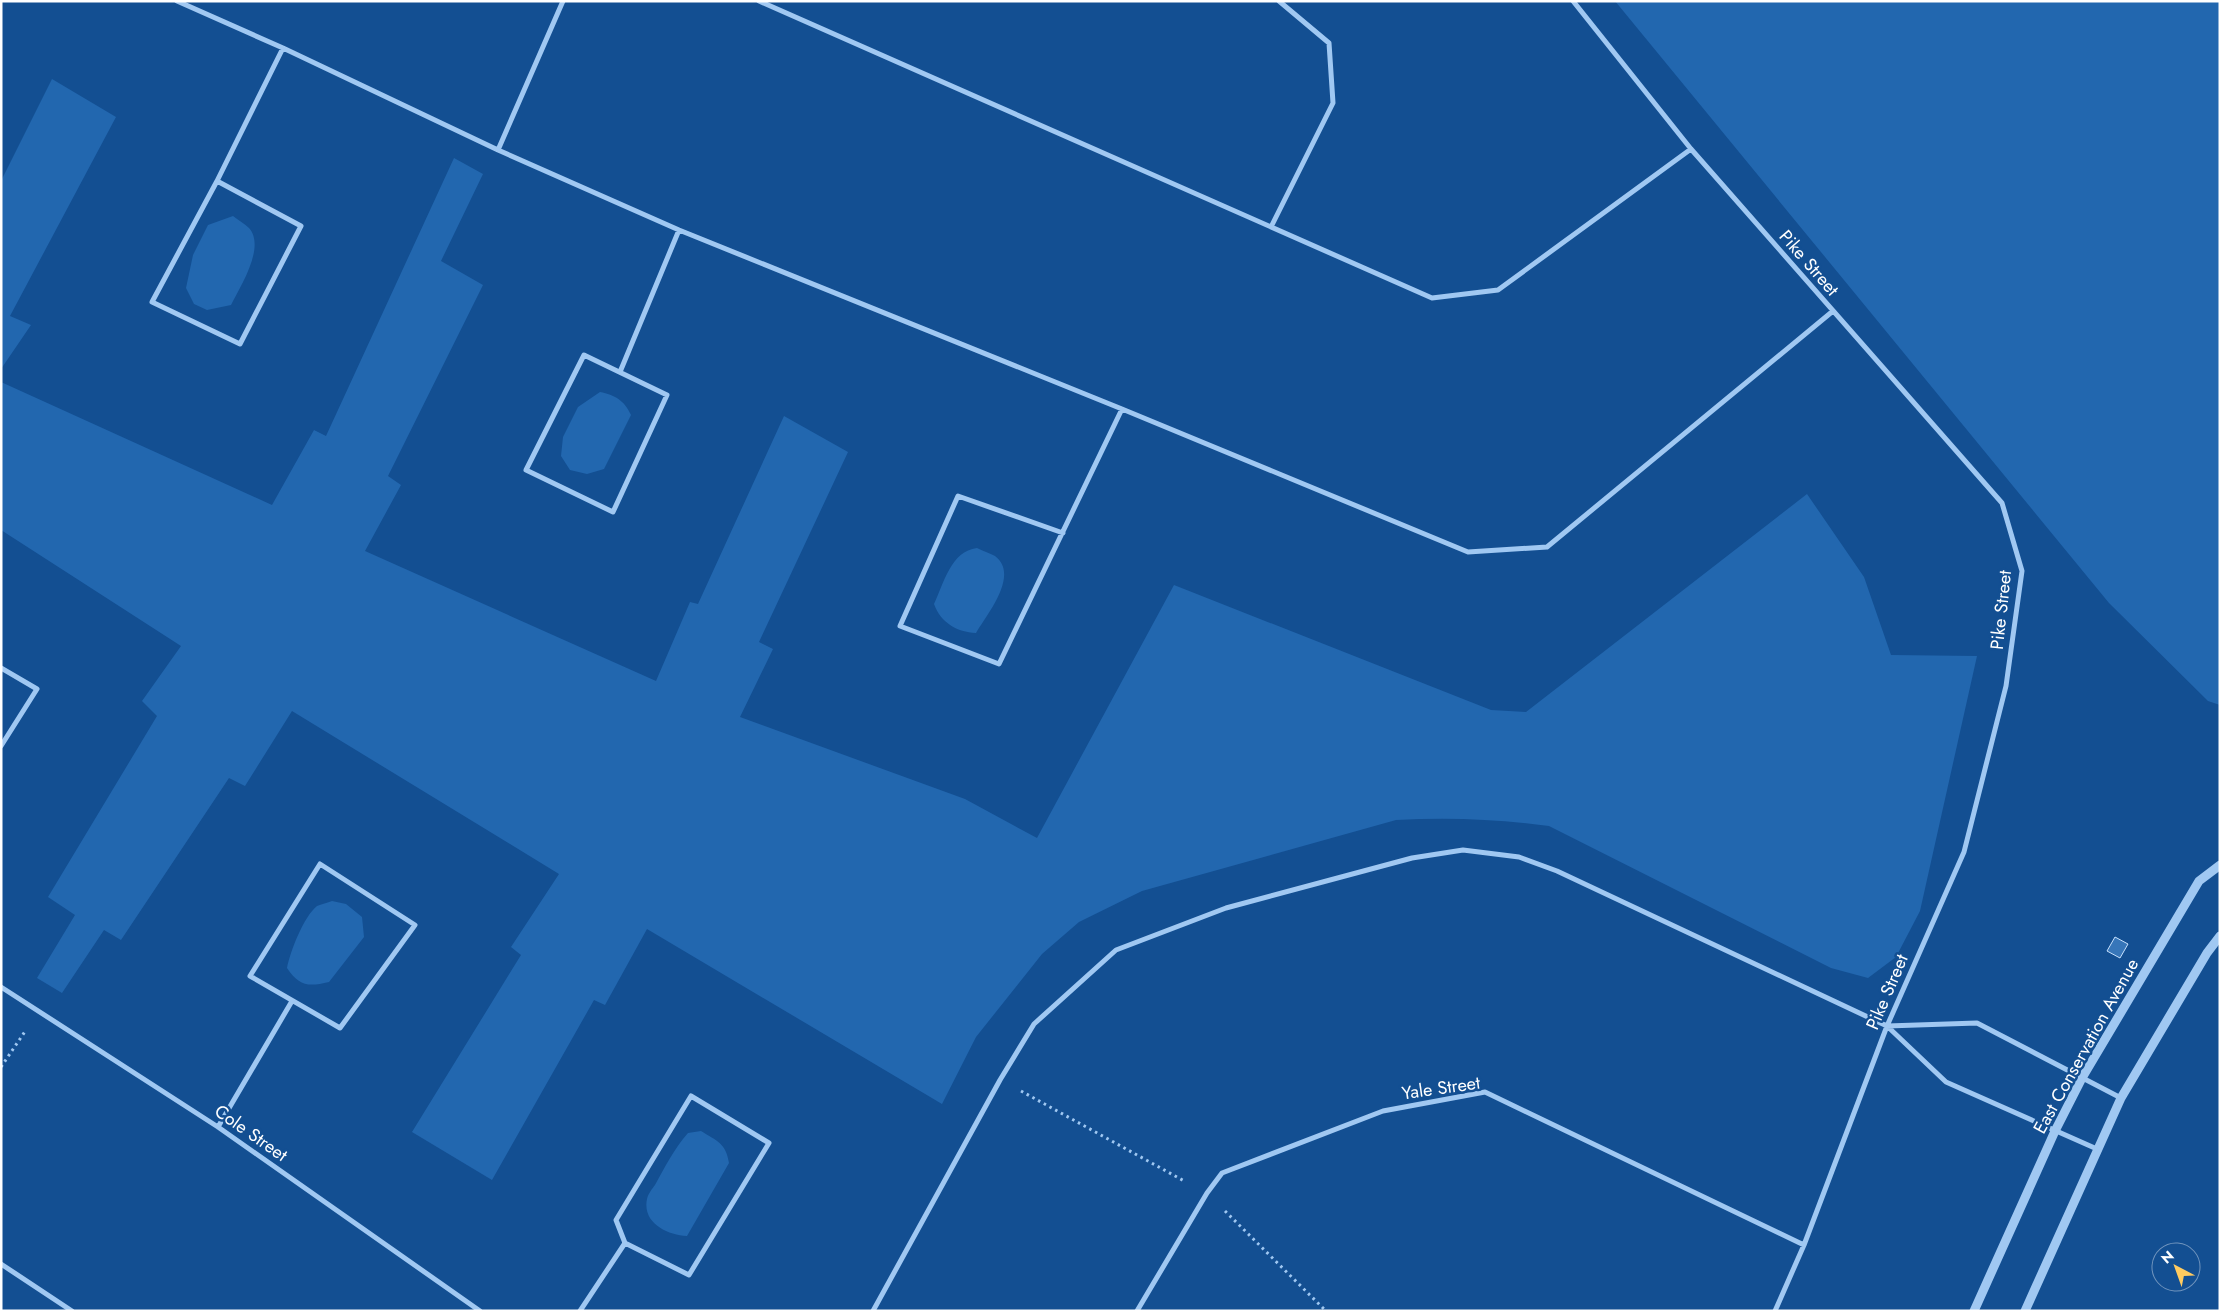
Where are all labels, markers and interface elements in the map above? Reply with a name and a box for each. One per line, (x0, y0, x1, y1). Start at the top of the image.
street label: Pike Street (1773, 224, 1845, 302)
street label: Pike Street (1984, 568, 2018, 651)
street label: Pike Street (1859, 950, 1915, 1034)
street label: East Conservation Avenue (2027, 954, 2145, 1138)
street label: Yale Street (1400, 1070, 1482, 1106)
street label: Cole Street (209, 1098, 293, 1168)
north arrow (2151, 1242, 2201, 1292)
text: N (2157, 1246, 2178, 1268)

